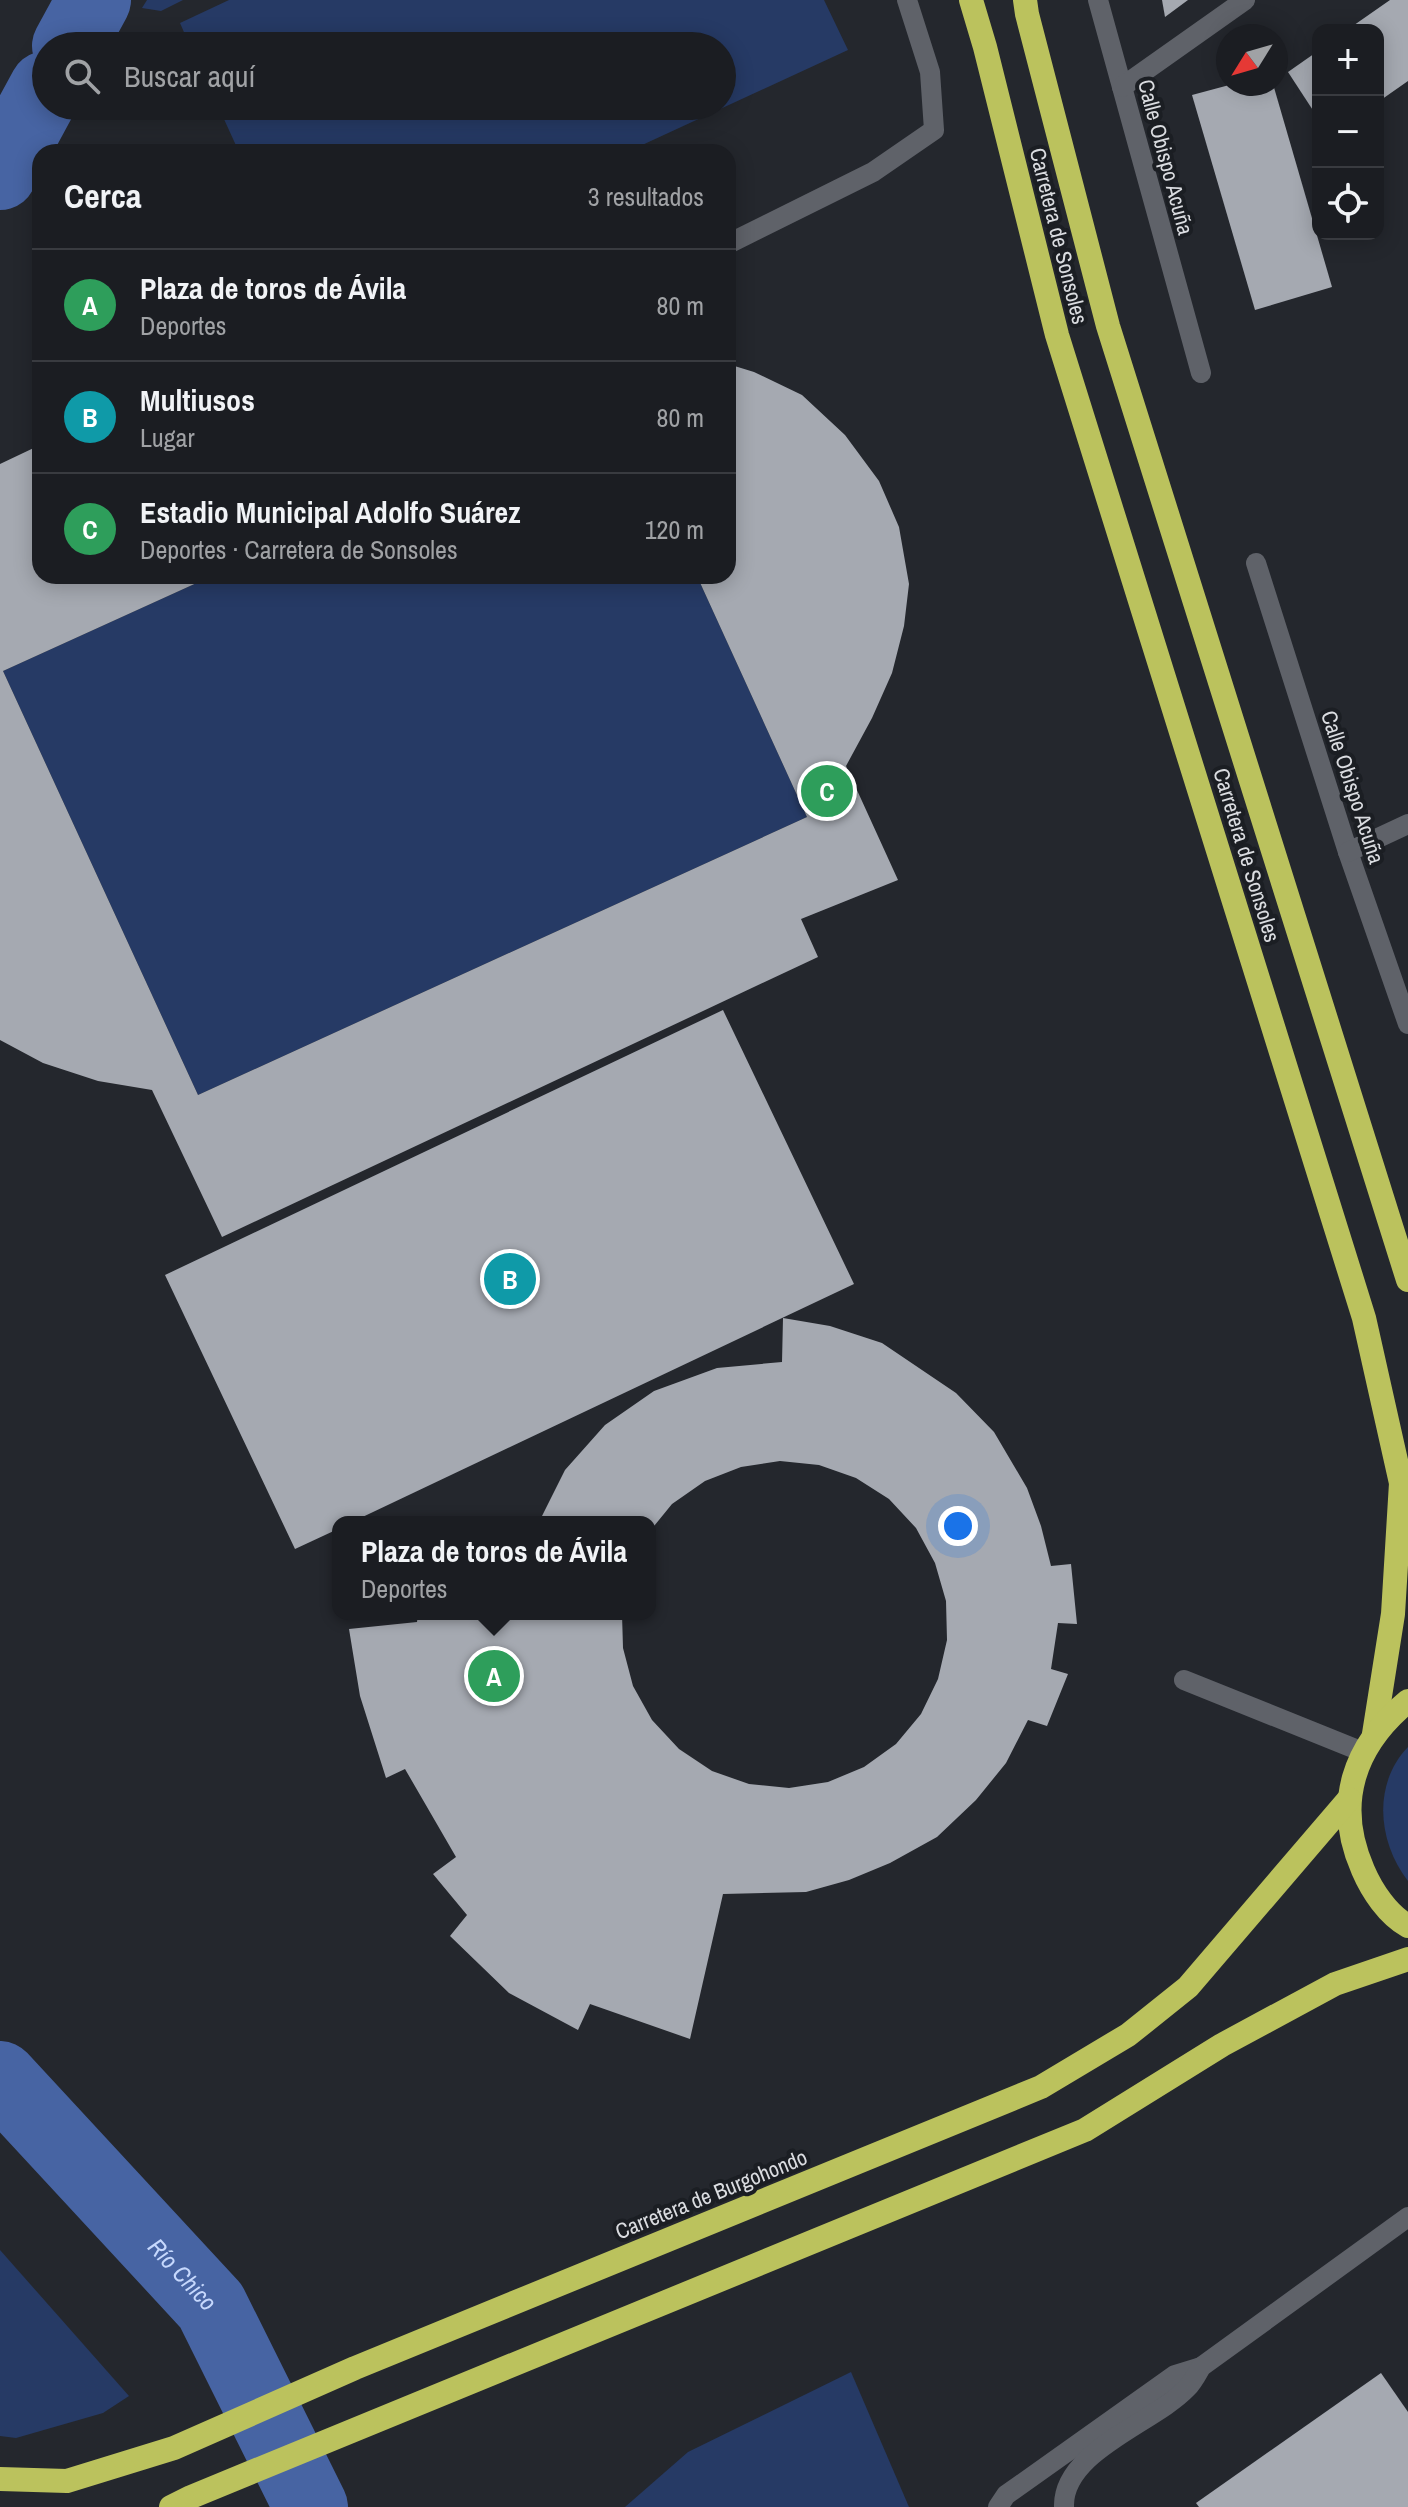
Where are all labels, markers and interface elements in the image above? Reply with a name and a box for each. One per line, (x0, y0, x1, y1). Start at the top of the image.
north arrow (1216, 24, 1288, 96)
map controls (1312, 24, 1384, 240)
button: + (1312, 24, 1384, 96)
search box (32, 32, 736, 120)
icon: search (60, 54, 104, 98)
text: Buscar aquí (124, 56, 255, 96)
street label: Calle Obispo Acuña (1131, 76, 1201, 238)
button: − (1312, 96, 1384, 168)
street label: Carretera de Sonsoles (1023, 145, 1095, 327)
button: locate (1312, 168, 1384, 240)
text: Cerca (64, 173, 142, 219)
text: 3 resultados (588, 179, 704, 214)
text: Plaza de toros de Ávila (140, 268, 406, 308)
text: A (82, 288, 98, 323)
text: 80 m (657, 288, 704, 323)
text: Deportes (140, 308, 227, 343)
text: Multiusos (140, 380, 255, 420)
text: B (82, 400, 98, 435)
text: 80 m (657, 400, 704, 435)
text: Lugar (140, 420, 195, 455)
text: Estadio Municipal Adolfo Suárez (140, 492, 521, 532)
text: C (82, 512, 98, 547)
text: 120 m (645, 512, 704, 547)
text: Deportes · Carretera de Sonsoles (140, 532, 458, 567)
street label: Calle Obispo Acuña (1314, 707, 1392, 867)
pin: C (801, 761, 853, 821)
street label: Carretera de Sonsoles (1206, 764, 1288, 946)
pin: B (484, 1249, 536, 1309)
your location (938, 1506, 978, 1546)
popup (332, 1516, 656, 1620)
text: Plaza de toros de Ávila (361, 1531, 627, 1571)
text: Deportes (361, 1571, 447, 1606)
pin: A (468, 1646, 520, 1706)
street label: Carretera de Burgohondo (611, 2142, 811, 2246)
water label: Río Chico (141, 2231, 224, 2317)

